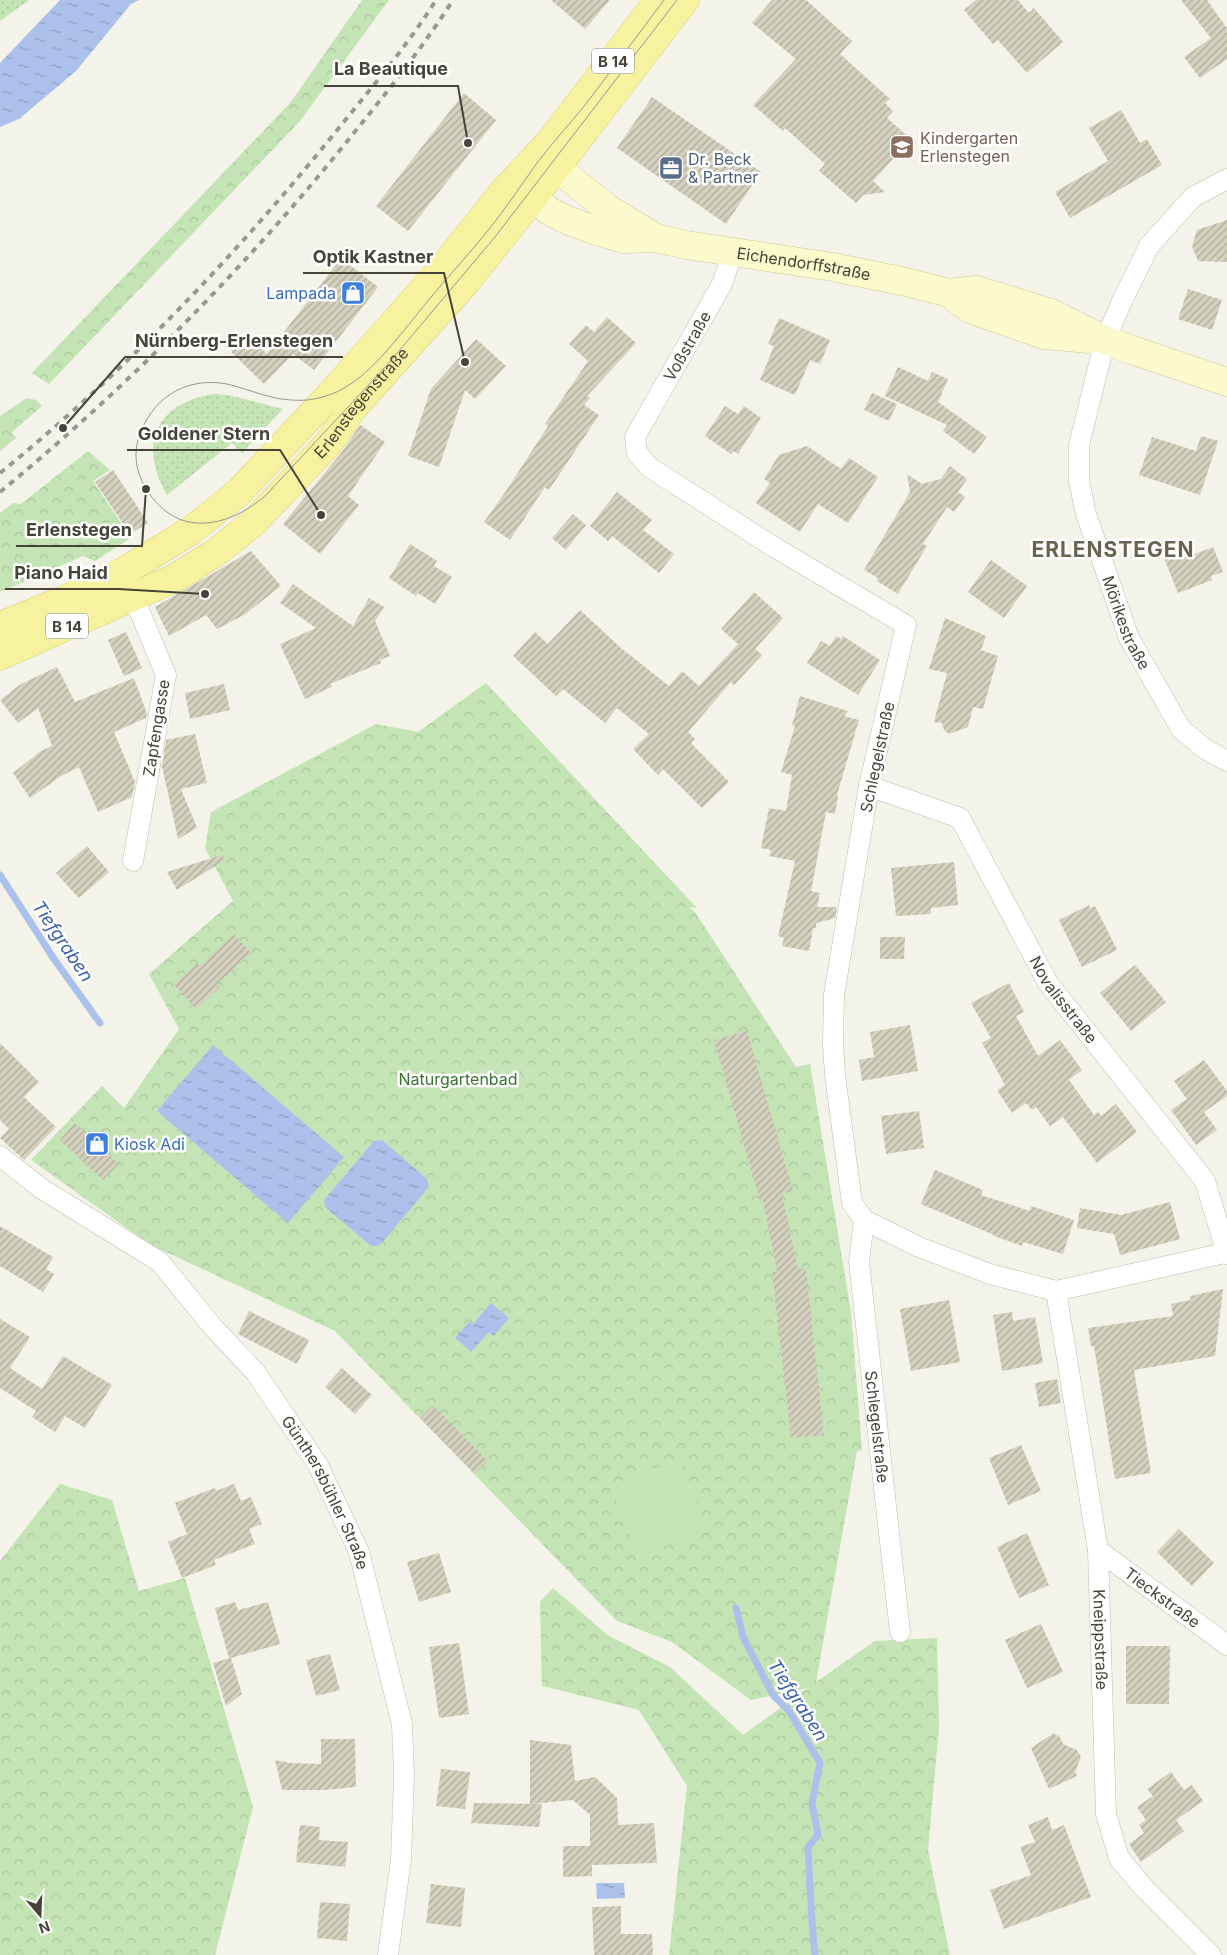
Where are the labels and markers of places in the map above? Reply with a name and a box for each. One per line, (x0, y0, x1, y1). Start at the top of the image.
callout: La Beautique (324, 53, 458, 86)
place label: Kindergarten Erlenstegen (920, 128, 1018, 166)
school or university icon: Kindergarten Erlenstegen (889, 134, 915, 160)
place label: Dr. Beck & Partner (688, 149, 758, 187)
office icon: Dr. Beck & Partner (658, 155, 684, 181)
callout: Optik Kastner (303, 240, 444, 273)
shop icon: Lampada (340, 280, 366, 306)
place label: Lampada (266, 283, 336, 303)
callout: Nürnberg-Erlenstegen (125, 324, 343, 357)
callout: Goldener Stern (127, 417, 280, 450)
callout: Erlenstegen (16, 513, 142, 546)
callout: Piano Haid (5, 556, 118, 589)
shop icon: Kiosk Adi (84, 1131, 110, 1157)
place label: Kiosk Adi (114, 1134, 185, 1154)

